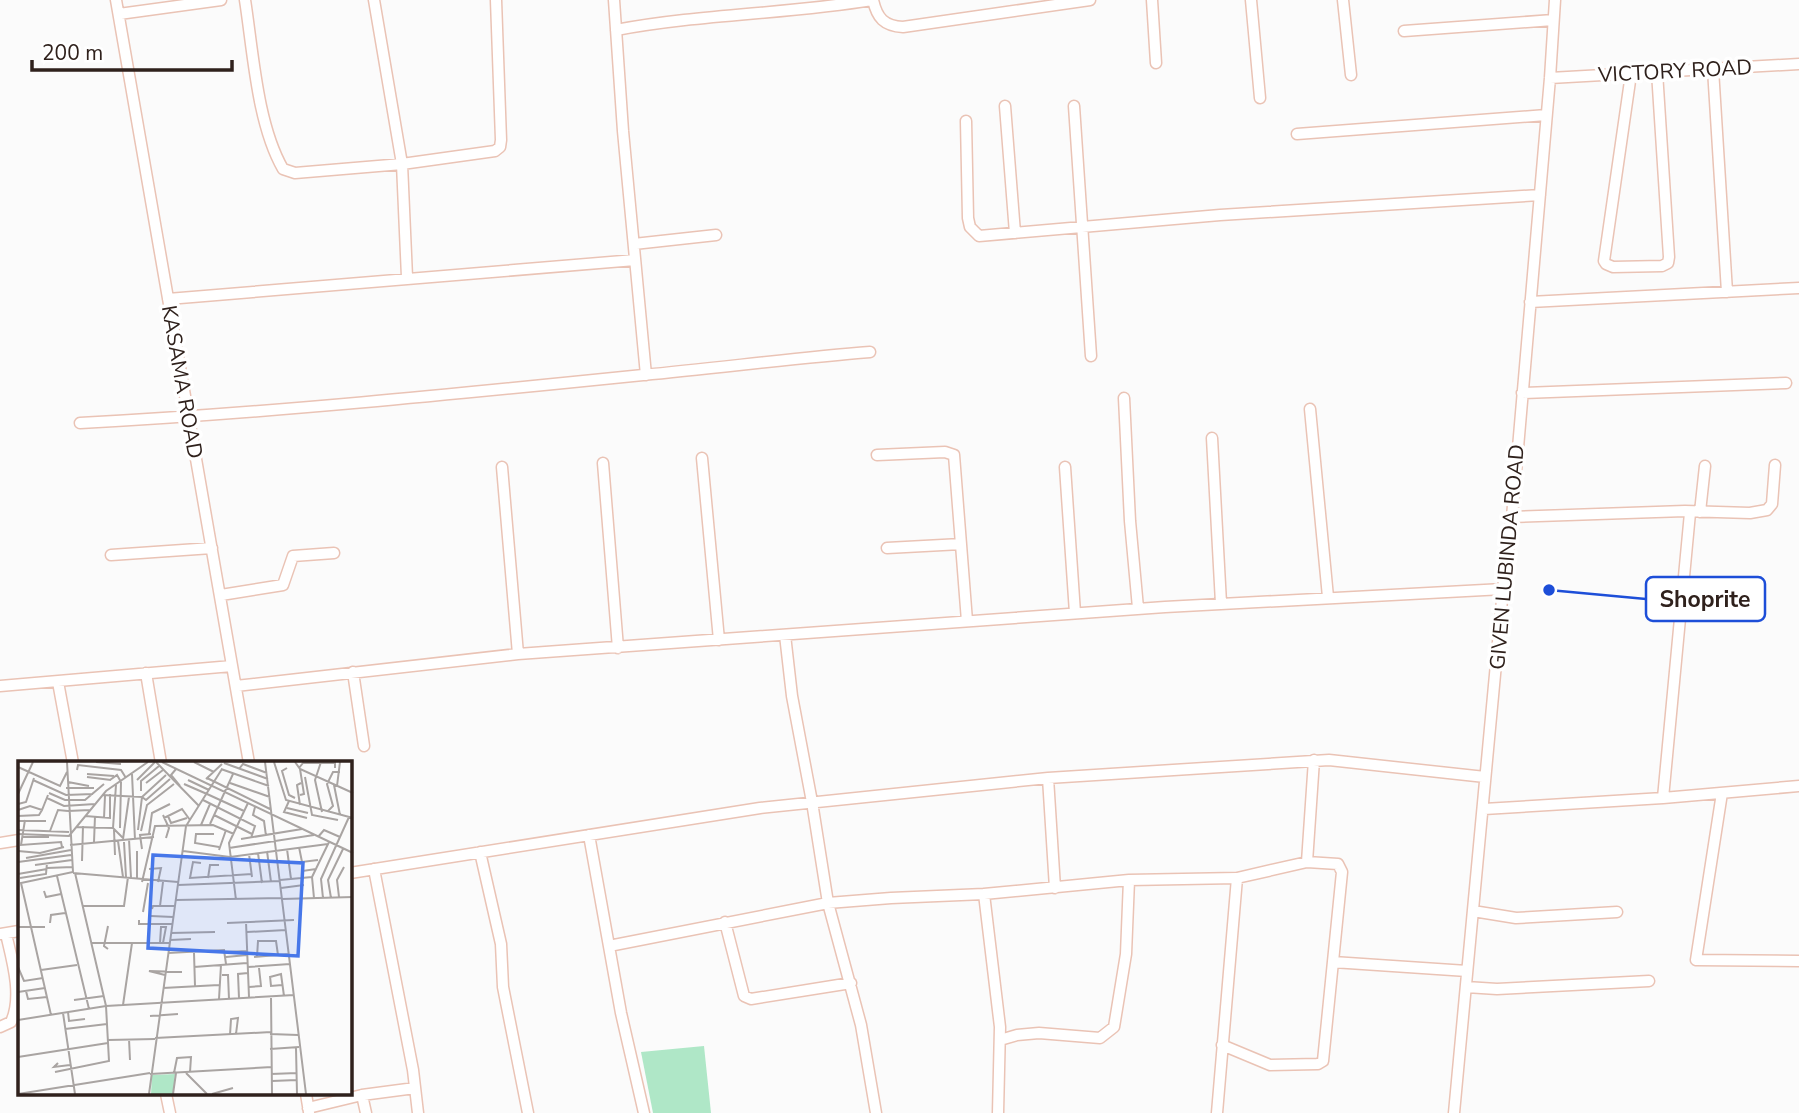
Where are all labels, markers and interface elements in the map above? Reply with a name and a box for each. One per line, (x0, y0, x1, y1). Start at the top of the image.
scale bar (32, 28, 231, 72)
text: 200 m (42, 39, 103, 67)
street label: VICTORY ROAD (1596, 53, 1753, 89)
street label: KASAMA ROAD (155, 303, 209, 461)
street label: GIVEN LUBINDA ROAD (1483, 443, 1531, 671)
callout: Shoprite (1646, 577, 1765, 621)
text: Shoprite (1659, 584, 1751, 615)
inset map (18, 761, 352, 1096)

